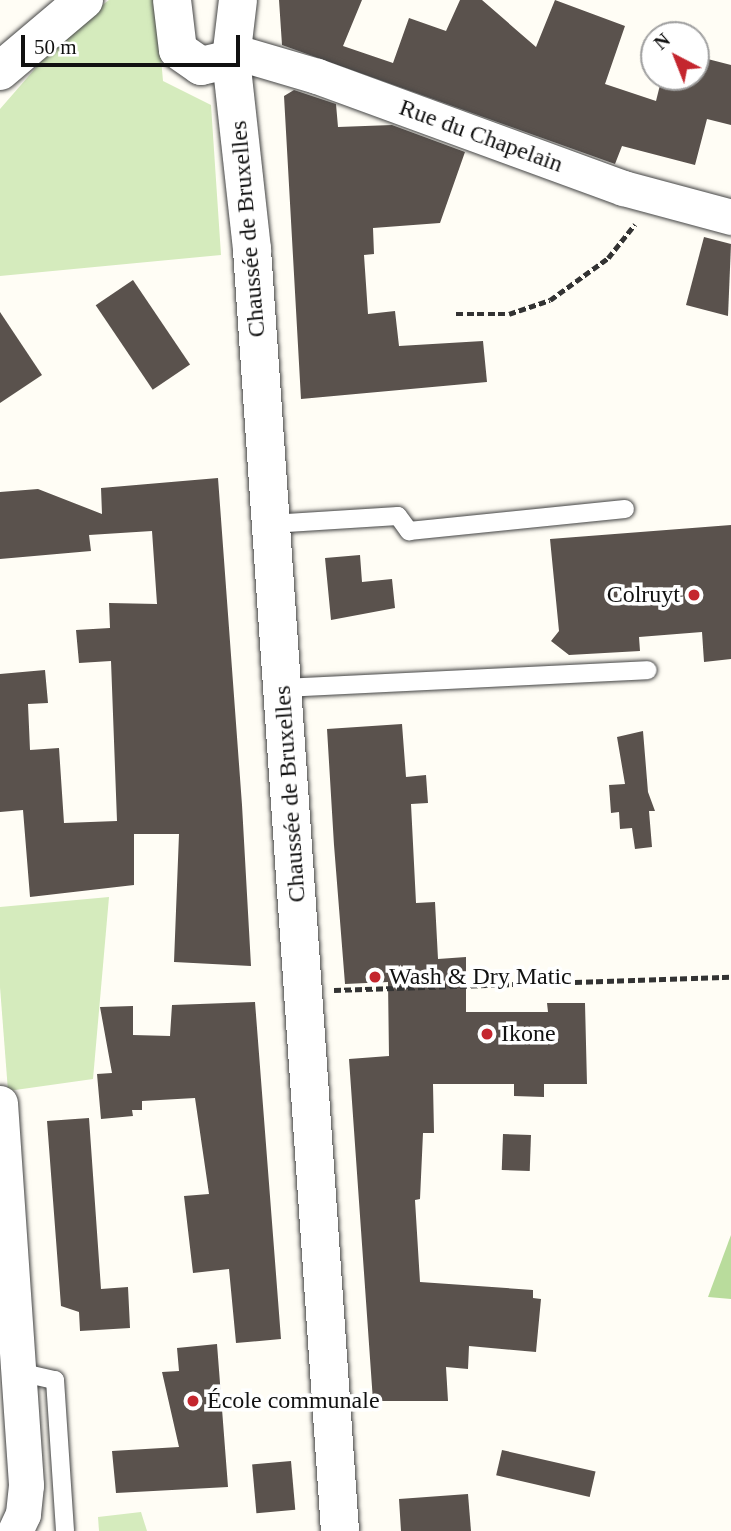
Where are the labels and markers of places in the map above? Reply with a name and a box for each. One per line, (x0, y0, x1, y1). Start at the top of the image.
place label: Colruyt (607, 581, 680, 609)
marker: Colruyt (686, 587, 702, 603)
place label: Wash & Dry Matic (389, 963, 572, 991)
marker: Wash & Dry Matic (367, 969, 383, 985)
place label: Ikone (501, 1020, 556, 1048)
marker: Ikone (479, 1026, 495, 1042)
place label: École communale (207, 1387, 380, 1415)
marker: École communale (185, 1393, 201, 1409)

